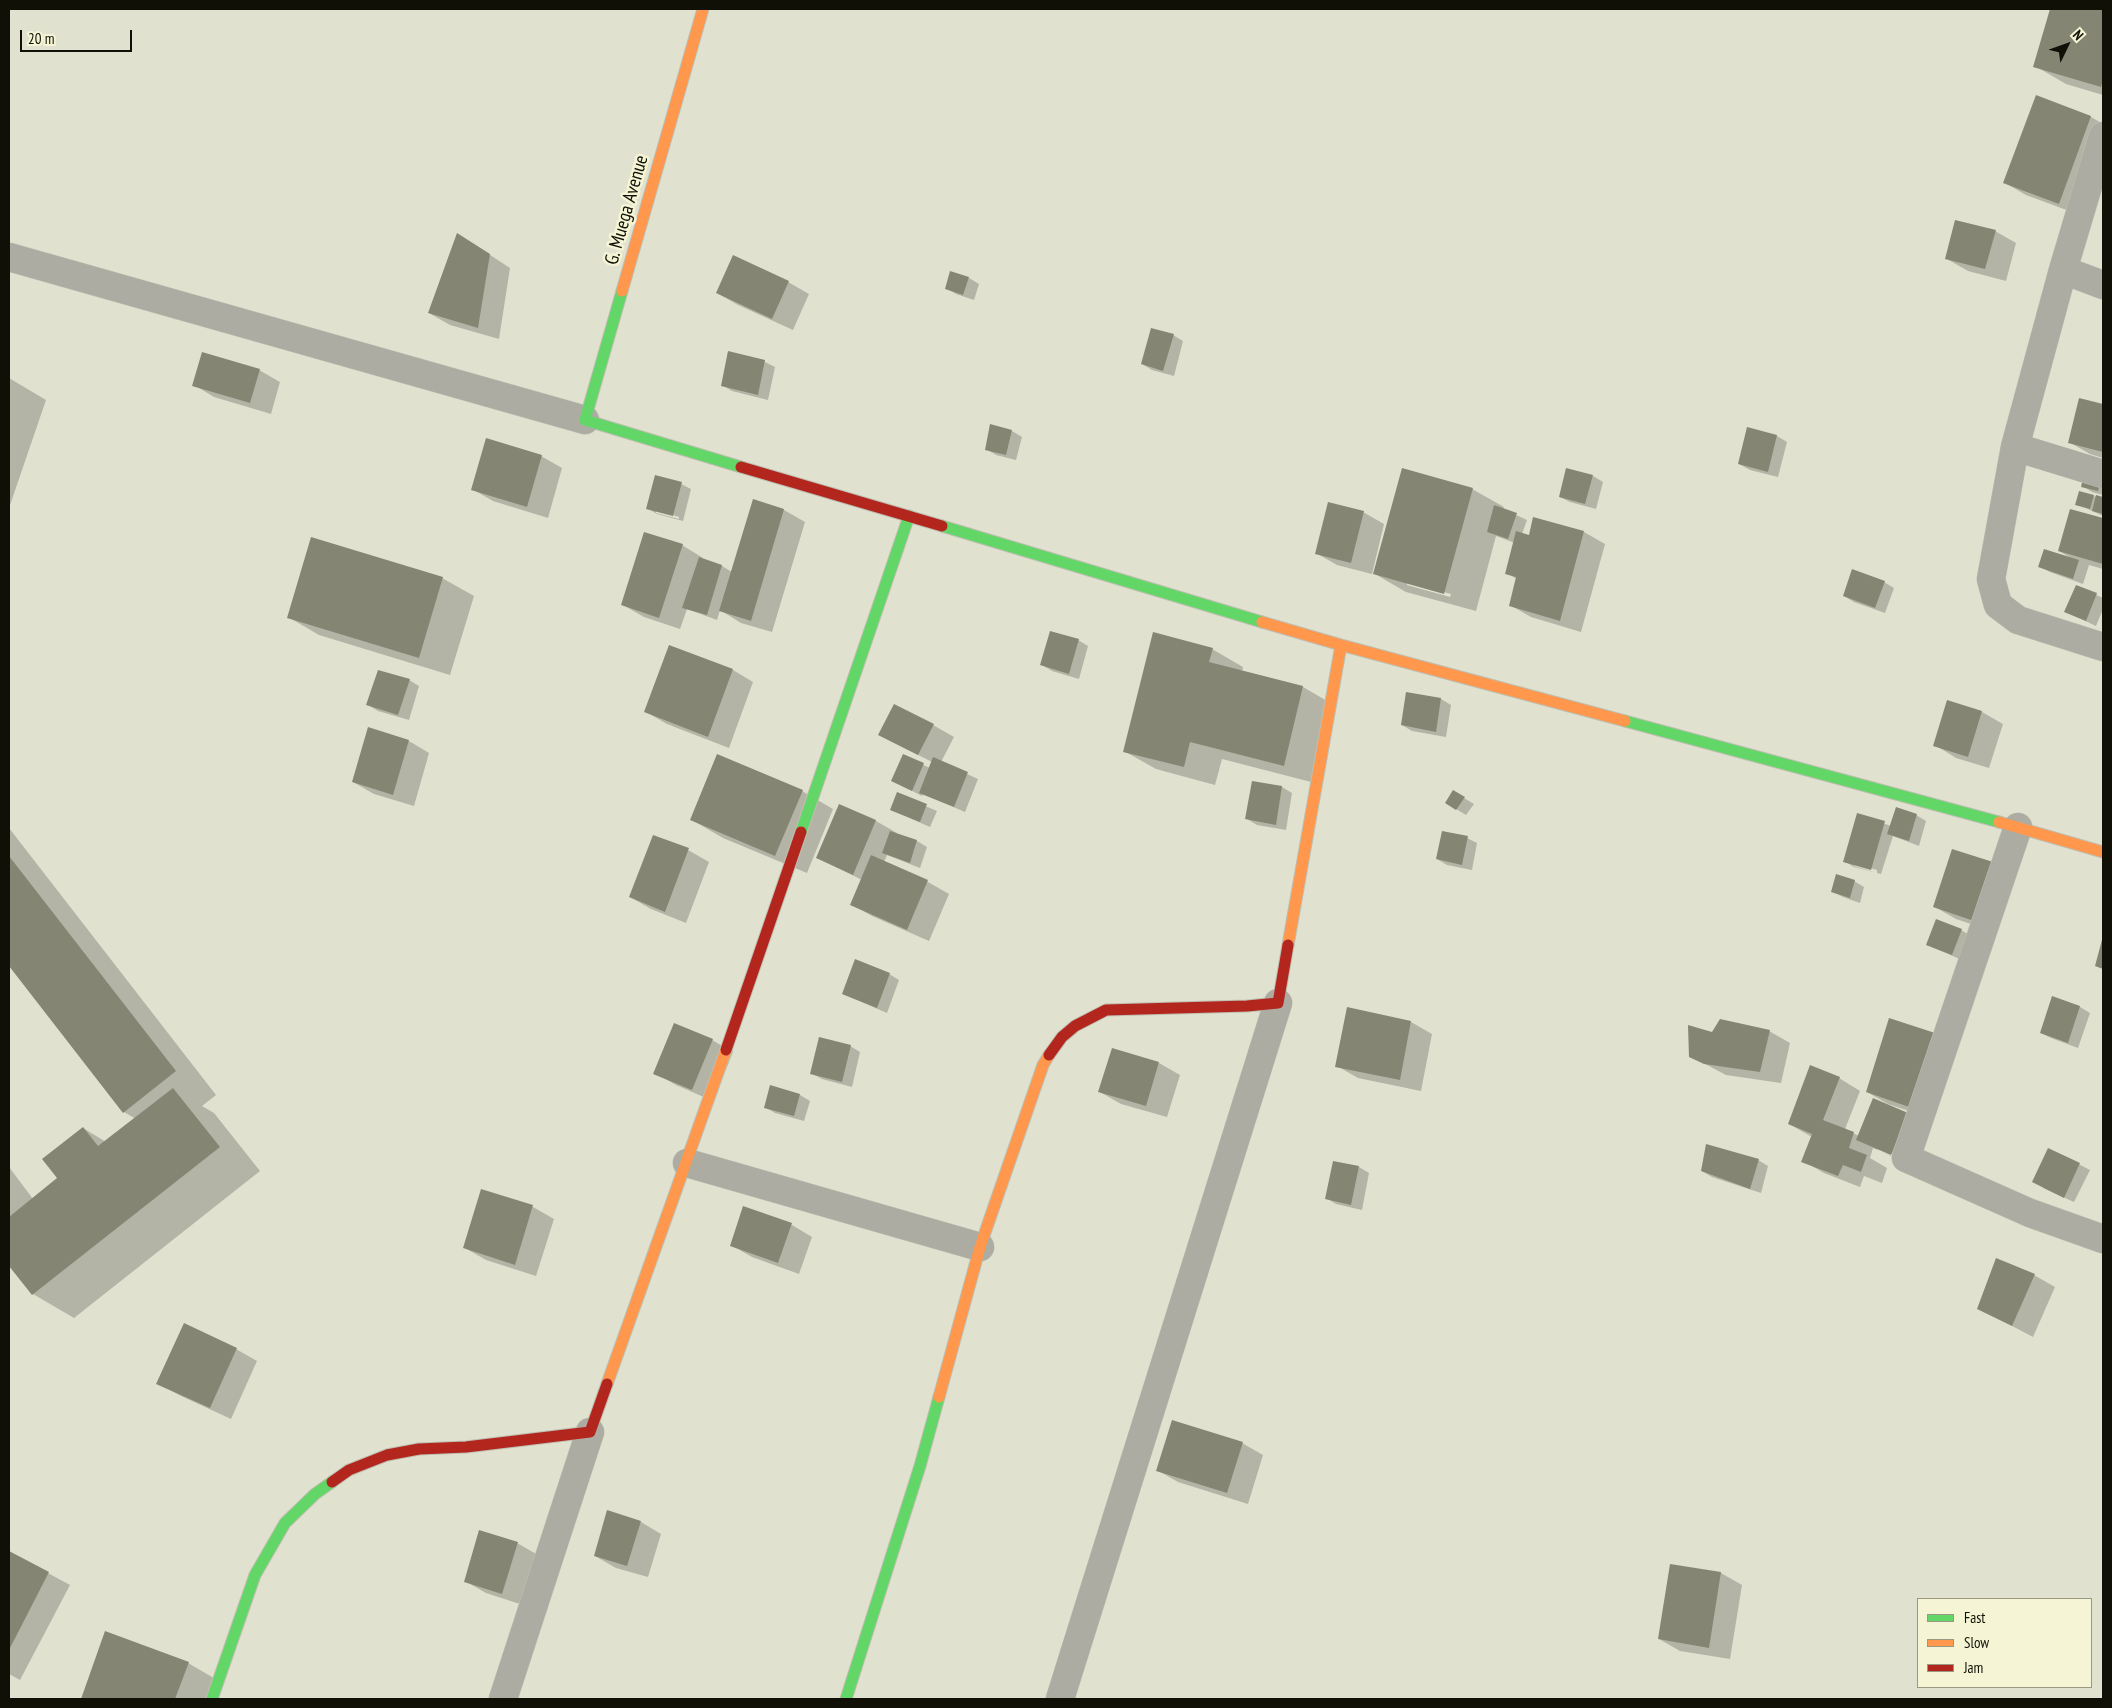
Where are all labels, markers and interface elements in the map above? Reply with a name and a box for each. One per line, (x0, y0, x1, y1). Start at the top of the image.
scale bar (22, 20, 135, 52)
north arrow (2042, 20, 2092, 70)
text: N (2069, 26, 2087, 44)
text: 20 m (28, 29, 54, 48)
street label: G. Muega Avenue (601, 153, 653, 267)
legend (1917, 1598, 2092, 1688)
text: Fast (1964, 1608, 1985, 1627)
text: Slow (1964, 1633, 1989, 1652)
text: Jam (1964, 1658, 1983, 1677)

